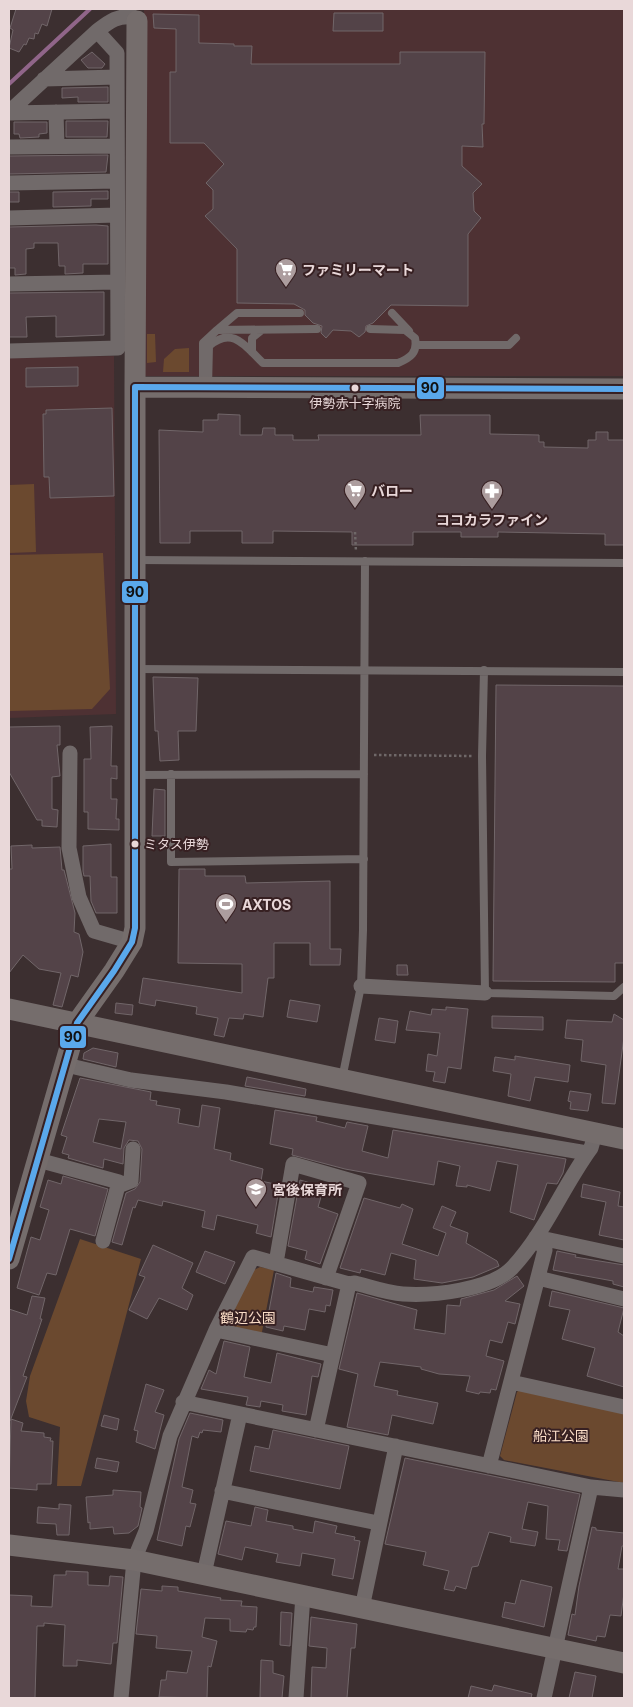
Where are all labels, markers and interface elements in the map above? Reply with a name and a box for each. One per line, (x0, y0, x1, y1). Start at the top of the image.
supermarket icon: ファミリーマート (274, 257, 298, 288)
place label: ファミリーマート (302, 261, 414, 278)
line badge: 90 (416, 376, 445, 400)
text: 90 (421, 379, 439, 396)
marker: 伊勢赤十字病院 (350, 383, 360, 393)
place label: 伊勢赤十字病院 (309, 395, 401, 411)
supermarket icon: バロー (343, 478, 367, 509)
pharmacy icon: ココカラファイン (480, 479, 504, 510)
place label: バロー (371, 482, 413, 499)
place label: ココカラファイン (436, 511, 548, 528)
line badge: 90 (121, 580, 149, 604)
text: 90 (126, 583, 144, 600)
place label: ミタス伊勢 (144, 836, 209, 852)
marker: ミタス伊勢 (130, 839, 140, 849)
sports icon: AXTOS (214, 892, 238, 923)
place label: AXTOS (242, 896, 291, 913)
line badge: 90 (59, 1025, 87, 1049)
text: 90 (64, 1028, 82, 1045)
school or university icon: 宮後保育所 (244, 1177, 268, 1208)
place label: 宮後保育所 (272, 1181, 342, 1198)
park label: 鶴辺公園 (220, 1309, 276, 1326)
park label: 船江公園 (533, 1427, 589, 1444)

